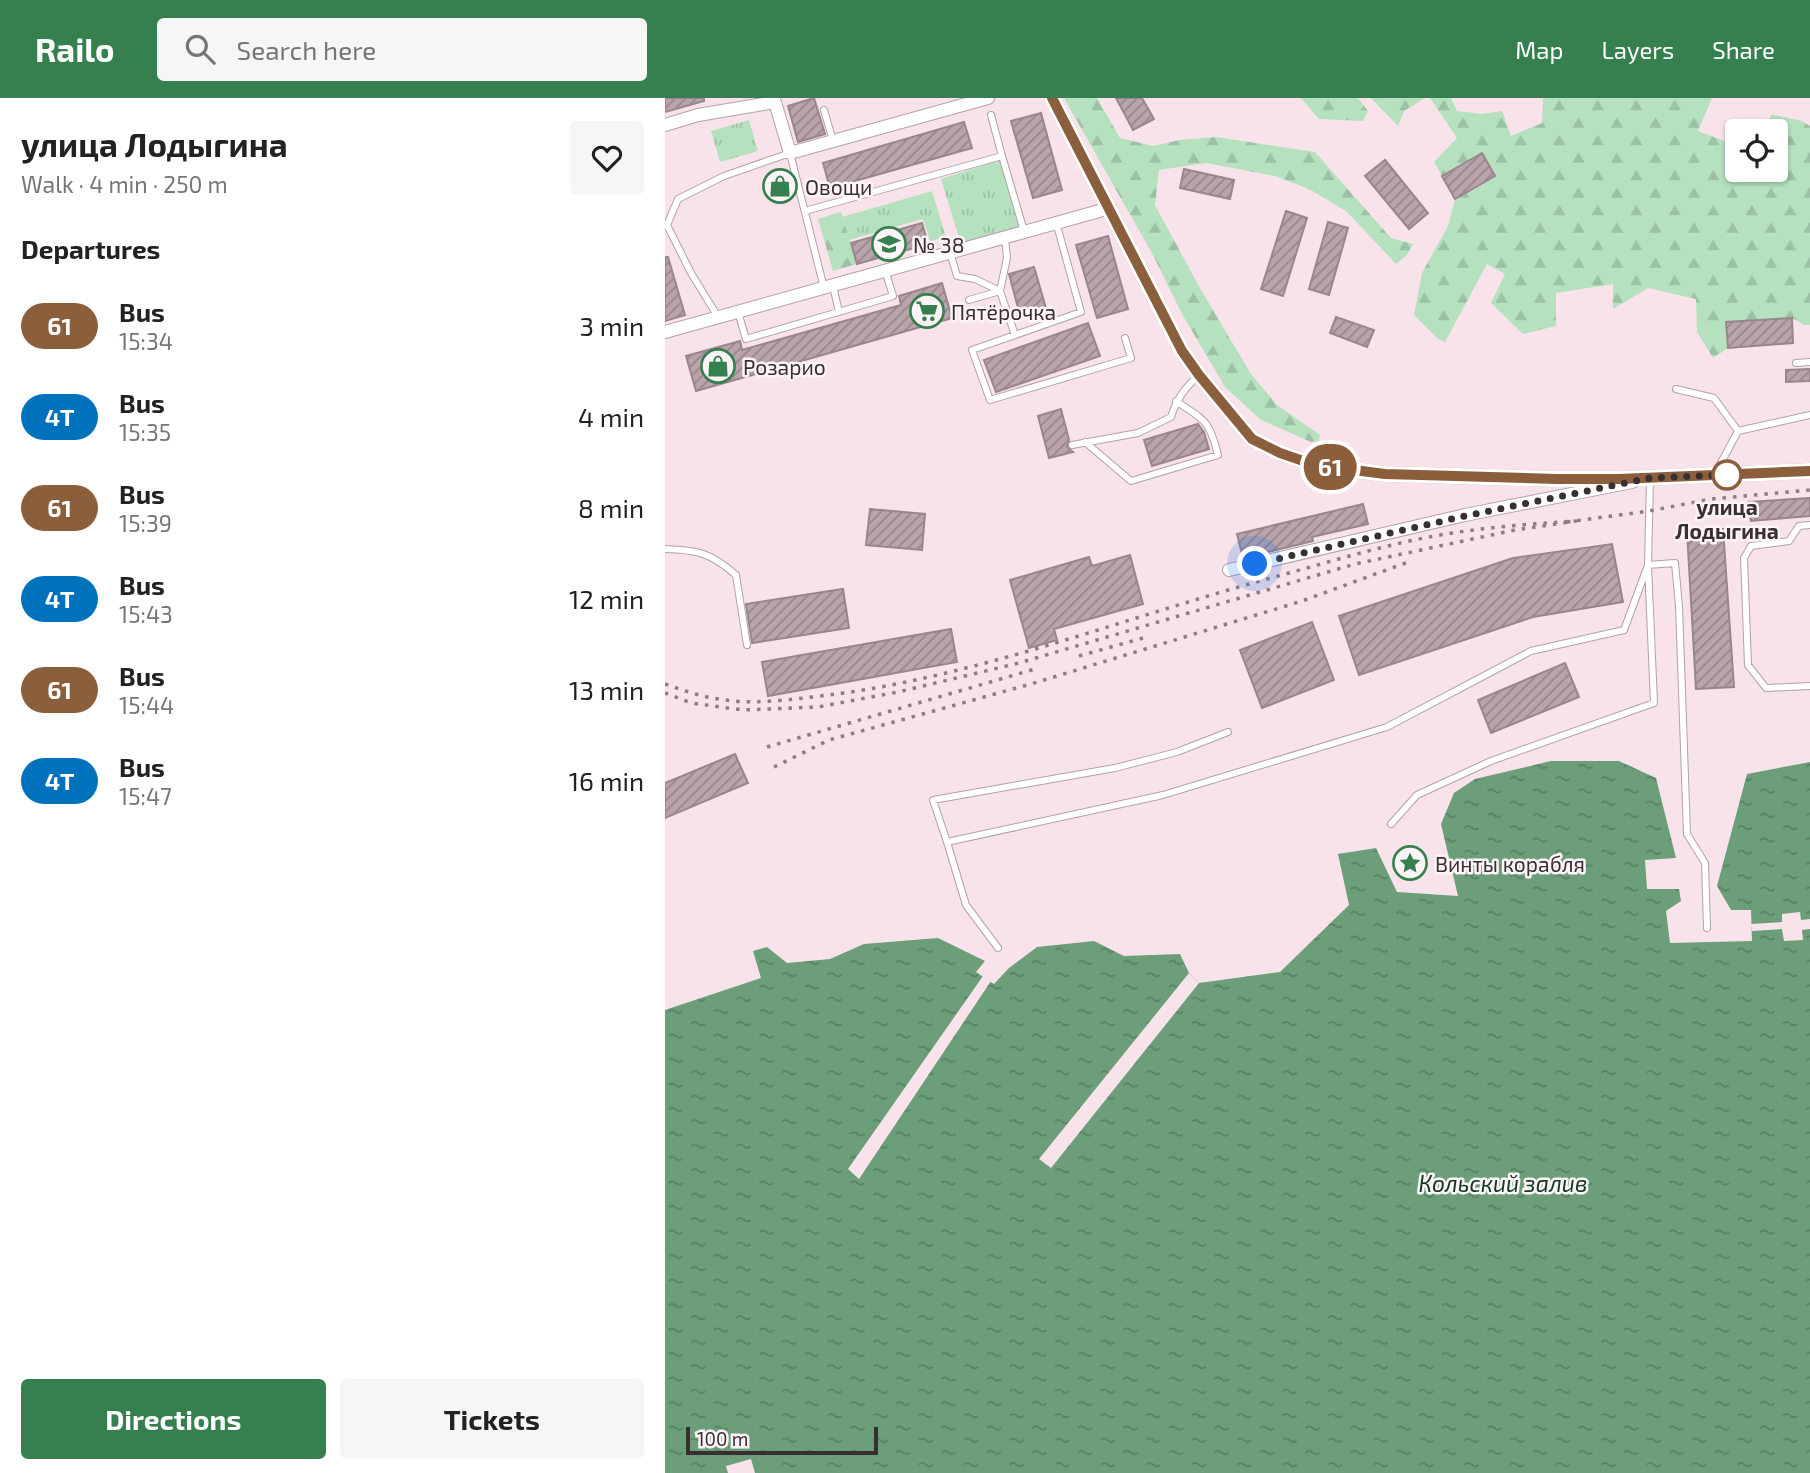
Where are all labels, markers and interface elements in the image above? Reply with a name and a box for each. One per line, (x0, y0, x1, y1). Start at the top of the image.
search box (157, 18, 647, 81)
text: Railo (35, 29, 115, 69)
icon: search (181, 30, 219, 68)
text: Search here (237, 34, 376, 65)
text: Map (1515, 35, 1563, 64)
text: Layers (1601, 35, 1674, 64)
text: Share (1712, 35, 1775, 64)
map controls (1725, 119, 1788, 182)
button: locate (1725, 119, 1788, 182)
button: heart (570, 121, 644, 195)
text: улица Лодыгина (21, 124, 288, 164)
shop icon: Овощи (761, 167, 799, 205)
text: Walk · 4 min · 250 m (21, 170, 228, 198)
place label: Овощи (805, 174, 872, 199)
school or university icon: № 38 (870, 225, 908, 263)
place label: № 38 (913, 232, 965, 257)
text: Departures (21, 233, 160, 264)
supermarket icon: Пятёрочка (908, 292, 946, 330)
text: Bus (119, 296, 165, 327)
place label: Пятёрочка (951, 299, 1056, 324)
text: 3 min (579, 310, 644, 341)
text: 61 (47, 311, 72, 340)
text: 15:34 (119, 327, 173, 355)
shop icon: Розарио (699, 347, 737, 385)
place label: Розарио (743, 354, 826, 379)
text: Bus (119, 387, 165, 418)
text: 4 min (578, 401, 644, 432)
text: 4Т (45, 402, 74, 431)
text: 15:35 (119, 418, 171, 446)
line badge: 61 (1299, 444, 1361, 490)
text: 61 (1318, 452, 1342, 481)
marker: улица Лодыгина (1712, 460, 1742, 490)
text: Bus (119, 478, 165, 509)
text: 8 min (578, 492, 644, 523)
text: 61 (47, 493, 72, 522)
place label: улица Лодыгина (1675, 494, 1779, 543)
text: 15:39 (119, 509, 172, 537)
your location (1237, 546, 1272, 581)
text: Bus (119, 569, 165, 600)
text: 12 min (569, 583, 644, 614)
text: 4Т (45, 584, 74, 613)
text: 15:43 (119, 600, 173, 628)
text: Bus (119, 660, 165, 691)
text: 13 min (569, 674, 644, 705)
text: 61 (47, 675, 72, 704)
text: 15:44 (119, 691, 174, 719)
text: Bus (119, 751, 165, 782)
text: 16 min (569, 765, 644, 796)
text: 4Т (45, 766, 74, 795)
text: 15:47 (119, 782, 172, 810)
place icon: Винты корабля (1391, 844, 1429, 882)
place label: Винты корабля (1435, 851, 1585, 876)
water label: Кольский залив (1418, 1169, 1588, 1197)
button: Directions (21, 1379, 326, 1459)
button: Tickets (340, 1379, 644, 1459)
scale bar (686, 1424, 879, 1456)
text: 100 m (697, 1427, 748, 1450)

